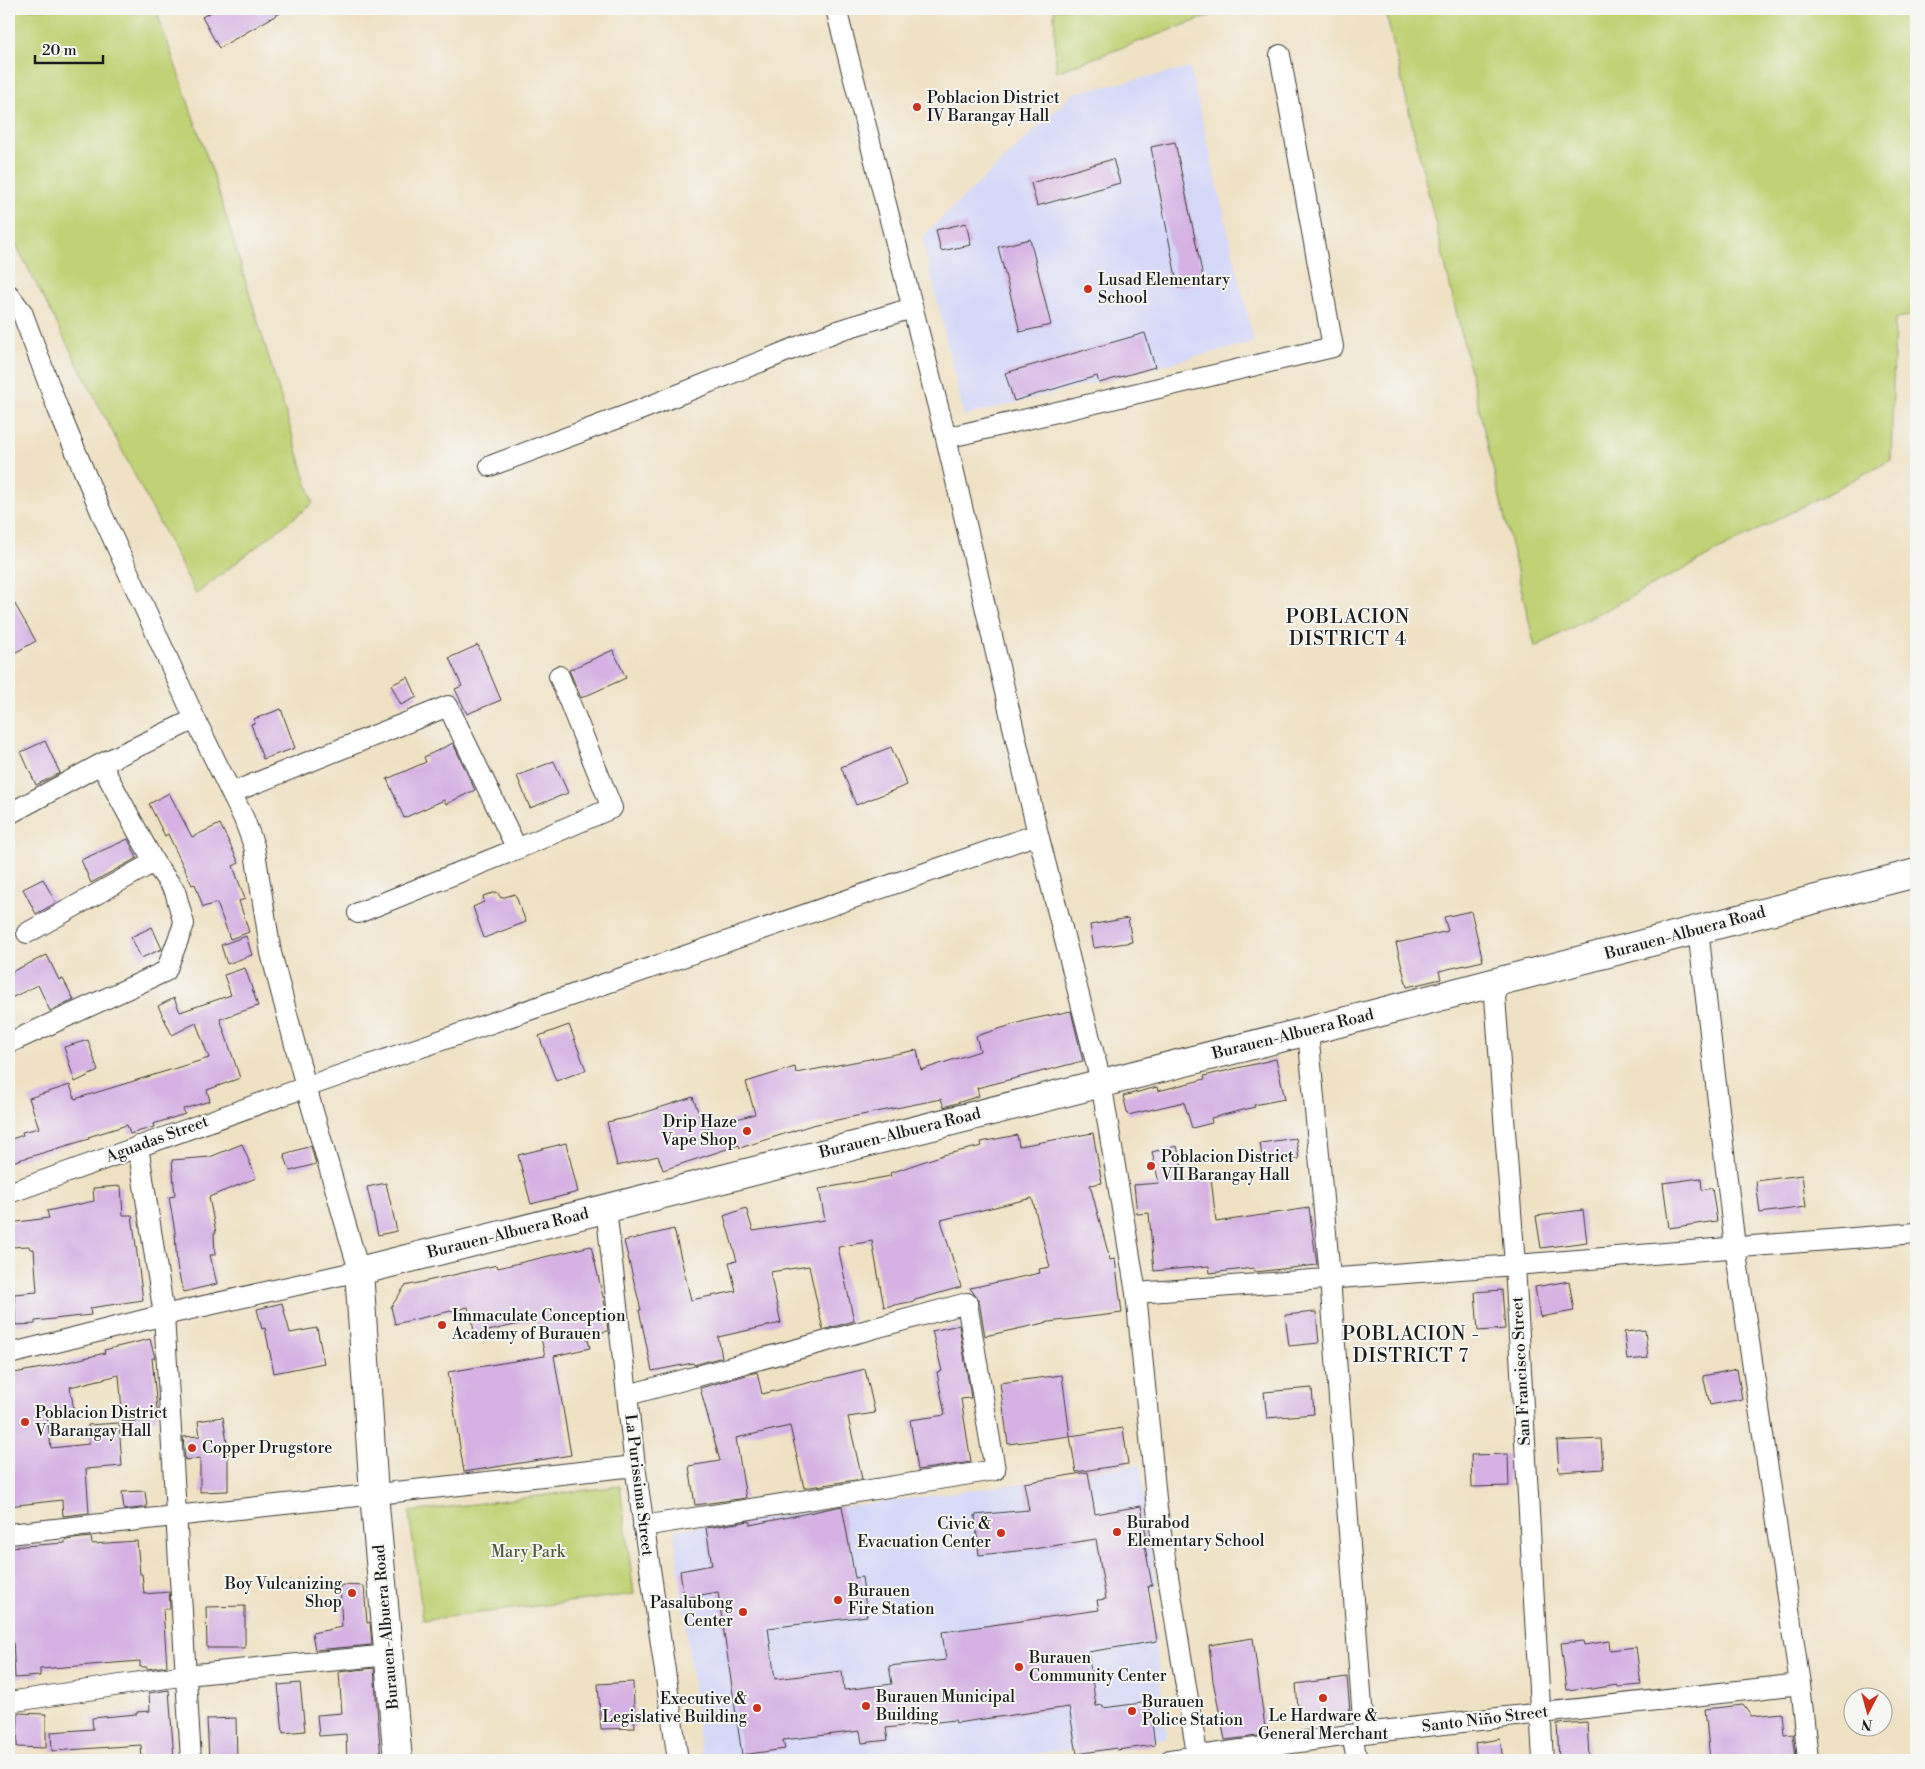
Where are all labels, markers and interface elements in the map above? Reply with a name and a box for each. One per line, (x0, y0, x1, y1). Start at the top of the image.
scale bar (35, 32, 102, 64)
text: 20 m (42, 41, 77, 60)
place label: Poblacion District IV Barangay Hall (927, 88, 1060, 126)
marker: Poblacion District IV Barangay Hall (911, 101, 923, 113)
place label: Lusad Elementary School (1098, 270, 1230, 308)
marker: Lusad Elementary School (1082, 283, 1094, 295)
district label: POBLACION DISTRICT 4 (1286, 605, 1410, 651)
street label: Burauen-Albuera Road (1601, 902, 1768, 964)
street label: Burauen-Albuera Road (1209, 1004, 1376, 1064)
street label: Burauen-Albuera Road (816, 1103, 983, 1163)
street label: Aguadas Street (102, 1111, 211, 1167)
place label: Drip Haze Vape Shop (660, 1112, 737, 1150)
marker: Drip Haze Vape Shop (741, 1125, 753, 1137)
place label: Poblacion District VII Barangay Hall (1160, 1147, 1294, 1185)
marker: Poblacion District VII Barangay Hall (1145, 1160, 1157, 1172)
street label: Burauen-Albuera Road (424, 1203, 591, 1263)
street label: San Francisco Street (1507, 1296, 1535, 1446)
place label: Immaculate Conception Academy of Burauen (451, 1306, 626, 1344)
marker: Immaculate Conception Academy of Burauen (436, 1319, 448, 1331)
district label: POBLACION - DISTRICT 7 (1342, 1322, 1480, 1368)
place label: Poblacion District V Barangay Hall (34, 1403, 168, 1441)
street label: La Purissima Street (620, 1413, 658, 1557)
marker: Poblacion District V Barangay Hall (19, 1416, 31, 1428)
place label: Copper Drugstore (202, 1438, 332, 1458)
marker: Copper Drugstore (186, 1442, 198, 1454)
place label: Burabod Elementary School (1126, 1513, 1265, 1551)
place label: Civic & Evacuation Center (857, 1514, 991, 1552)
marker: Burabod Elementary School (1111, 1526, 1123, 1538)
marker: Civic & Evacuation Center (995, 1527, 1007, 1539)
park label: Mary Park (491, 1542, 567, 1562)
street label: Burauen-Albuera Road (369, 1544, 403, 1711)
place label: Boy Vulcanizing Shop (224, 1574, 343, 1612)
place label: Burauen Fire Station (847, 1581, 935, 1619)
marker: Boy Vulcanizing Shop (346, 1587, 358, 1599)
place label: Pasalubong Center (650, 1593, 734, 1631)
marker: Burauen Fire Station (832, 1594, 844, 1606)
marker: Pasalubong Center (737, 1606, 749, 1618)
place label: Burauen Community Center (1028, 1648, 1167, 1686)
marker: Burauen Community Center (1013, 1661, 1025, 1673)
north arrow (1842, 1686, 1892, 1736)
place label: Burauen Municipal Building (875, 1687, 1015, 1725)
place label: Executive & Legislative Building (602, 1689, 748, 1727)
place label: Burauen Police Station (1141, 1692, 1243, 1730)
marker: Le Hardware & General Merchant (1317, 1692, 1329, 1704)
marker: Burauen Municipal Building (860, 1700, 872, 1712)
street label: Santo Niño Street (1421, 1701, 1550, 1737)
marker: Executive & Legislative Building (751, 1702, 763, 1714)
marker: Burauen Police Station (1126, 1705, 1138, 1717)
place label: Le Hardware & General Merchant (1258, 1706, 1388, 1744)
text: N (1860, 1714, 1873, 1733)

